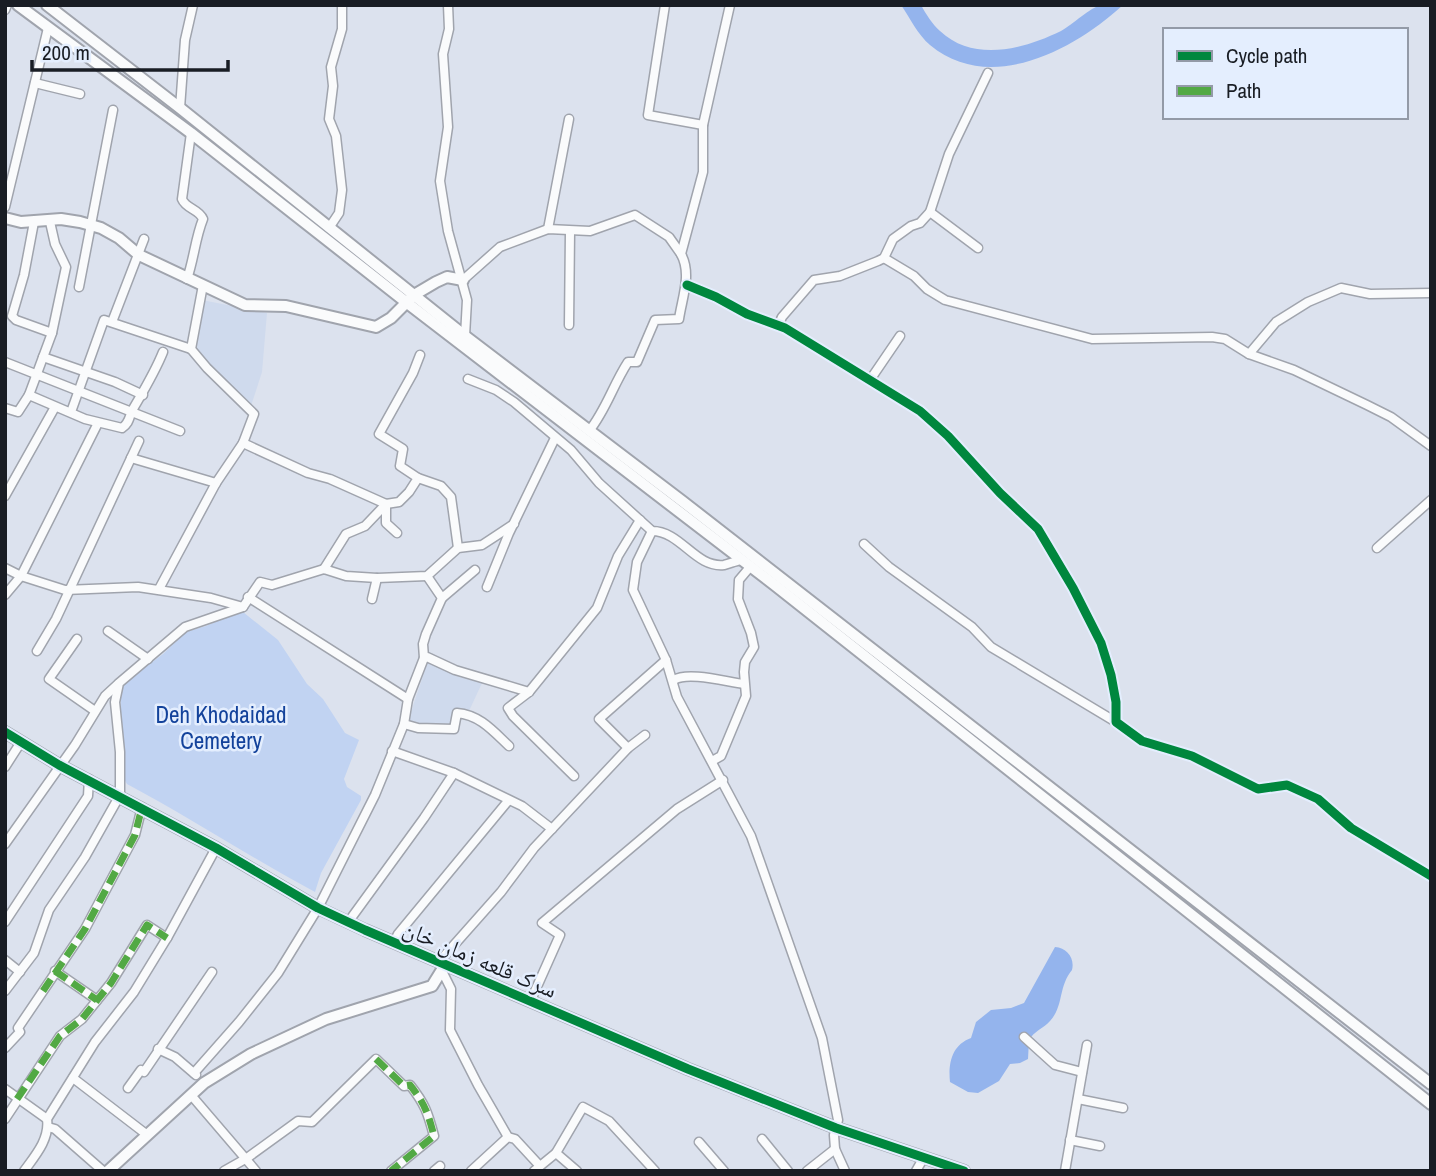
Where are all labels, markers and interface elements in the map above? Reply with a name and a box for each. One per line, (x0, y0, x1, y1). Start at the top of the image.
scale bar (32, 28, 228, 72)
legend (1163, 28, 1408, 119)
text: 200 m (42, 38, 90, 67)
text: Cycle path (1226, 41, 1307, 70)
text: Path (1226, 76, 1261, 105)
park label: Deh Khodaidad Cemetery (155, 699, 287, 756)
street label: سرک قلعه زمان خان (398, 912, 562, 1005)

